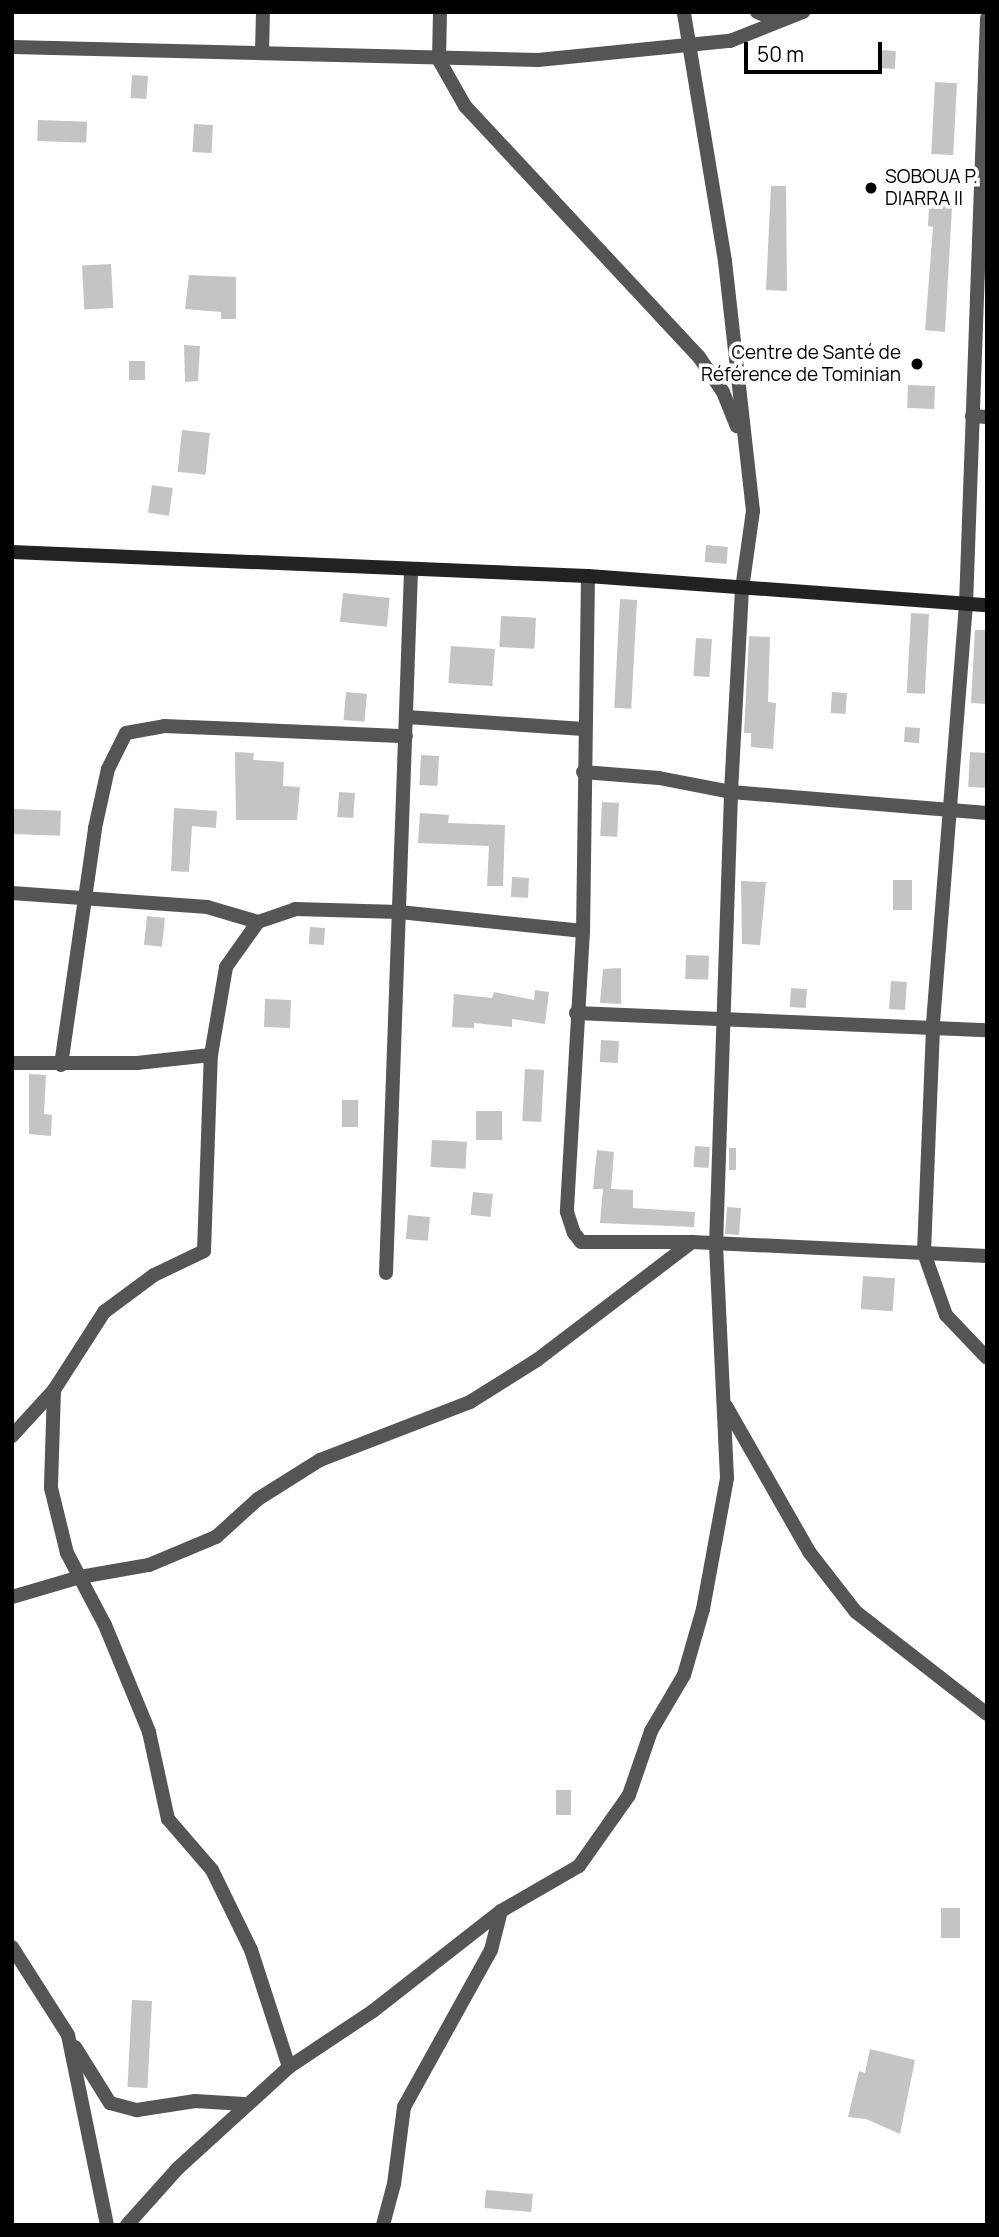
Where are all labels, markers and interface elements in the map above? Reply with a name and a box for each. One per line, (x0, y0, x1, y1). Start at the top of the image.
scale bar (747, 28, 885, 72)
text: 50 m (757, 40, 804, 68)
place label: SOBOUA P. DIARRA II (885, 166, 978, 210)
marker: SOBOUA P. DIARRA II (863, 180, 879, 196)
place label: Centre de Santé de Référence de Tominian (701, 342, 901, 386)
marker: Centre de Santé de Référence de Tominian (907, 354, 927, 374)

